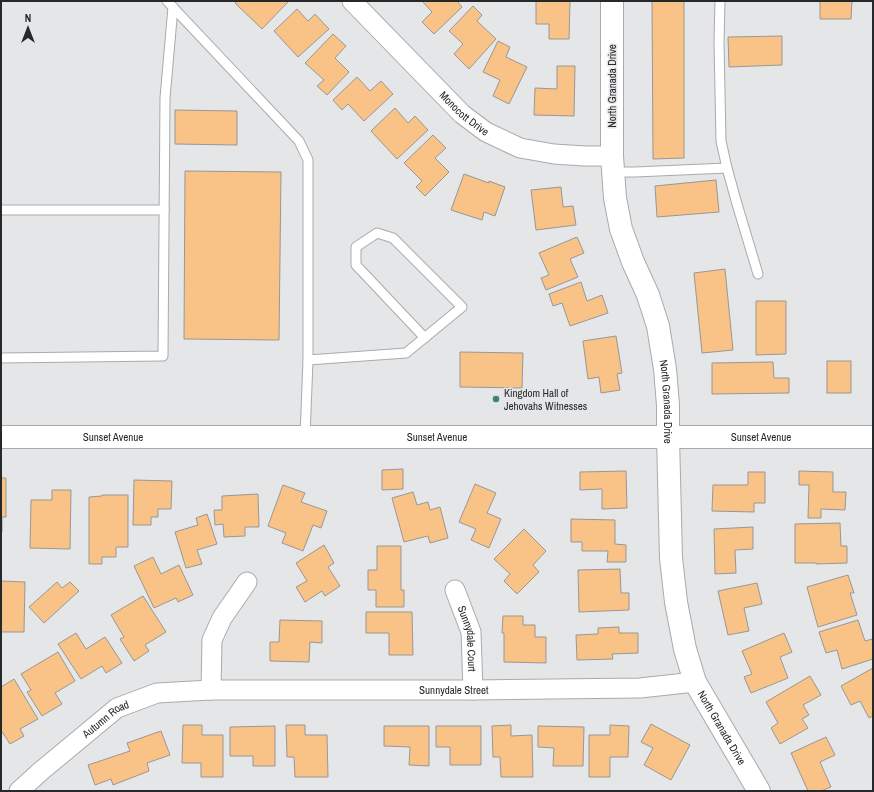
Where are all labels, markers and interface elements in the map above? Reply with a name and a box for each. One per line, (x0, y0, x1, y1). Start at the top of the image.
north arrow (8, 8, 48, 48)
text: N (25, 11, 31, 25)
street label: North Granada Drive (605, 44, 619, 128)
street label: Monocott Drive (437, 88, 492, 139)
street label: North Granada Drive (657, 359, 675, 444)
place label: Kingdom Hall of Jehovahs Witnesses (504, 386, 588, 413)
marker: Kingdom Hall of Jehovahs Witnesses (491, 394, 501, 404)
street label: Sunset Avenue (83, 430, 143, 444)
street label: Sunset Avenue (407, 430, 467, 444)
street label: Sunset Avenue (731, 430, 791, 444)
street label: Sunnydale Court (455, 604, 479, 672)
street label: Sunnydale Street (419, 683, 489, 697)
street label: North Granada Drive (695, 688, 749, 767)
street label: Autumn Road (79, 697, 131, 742)

